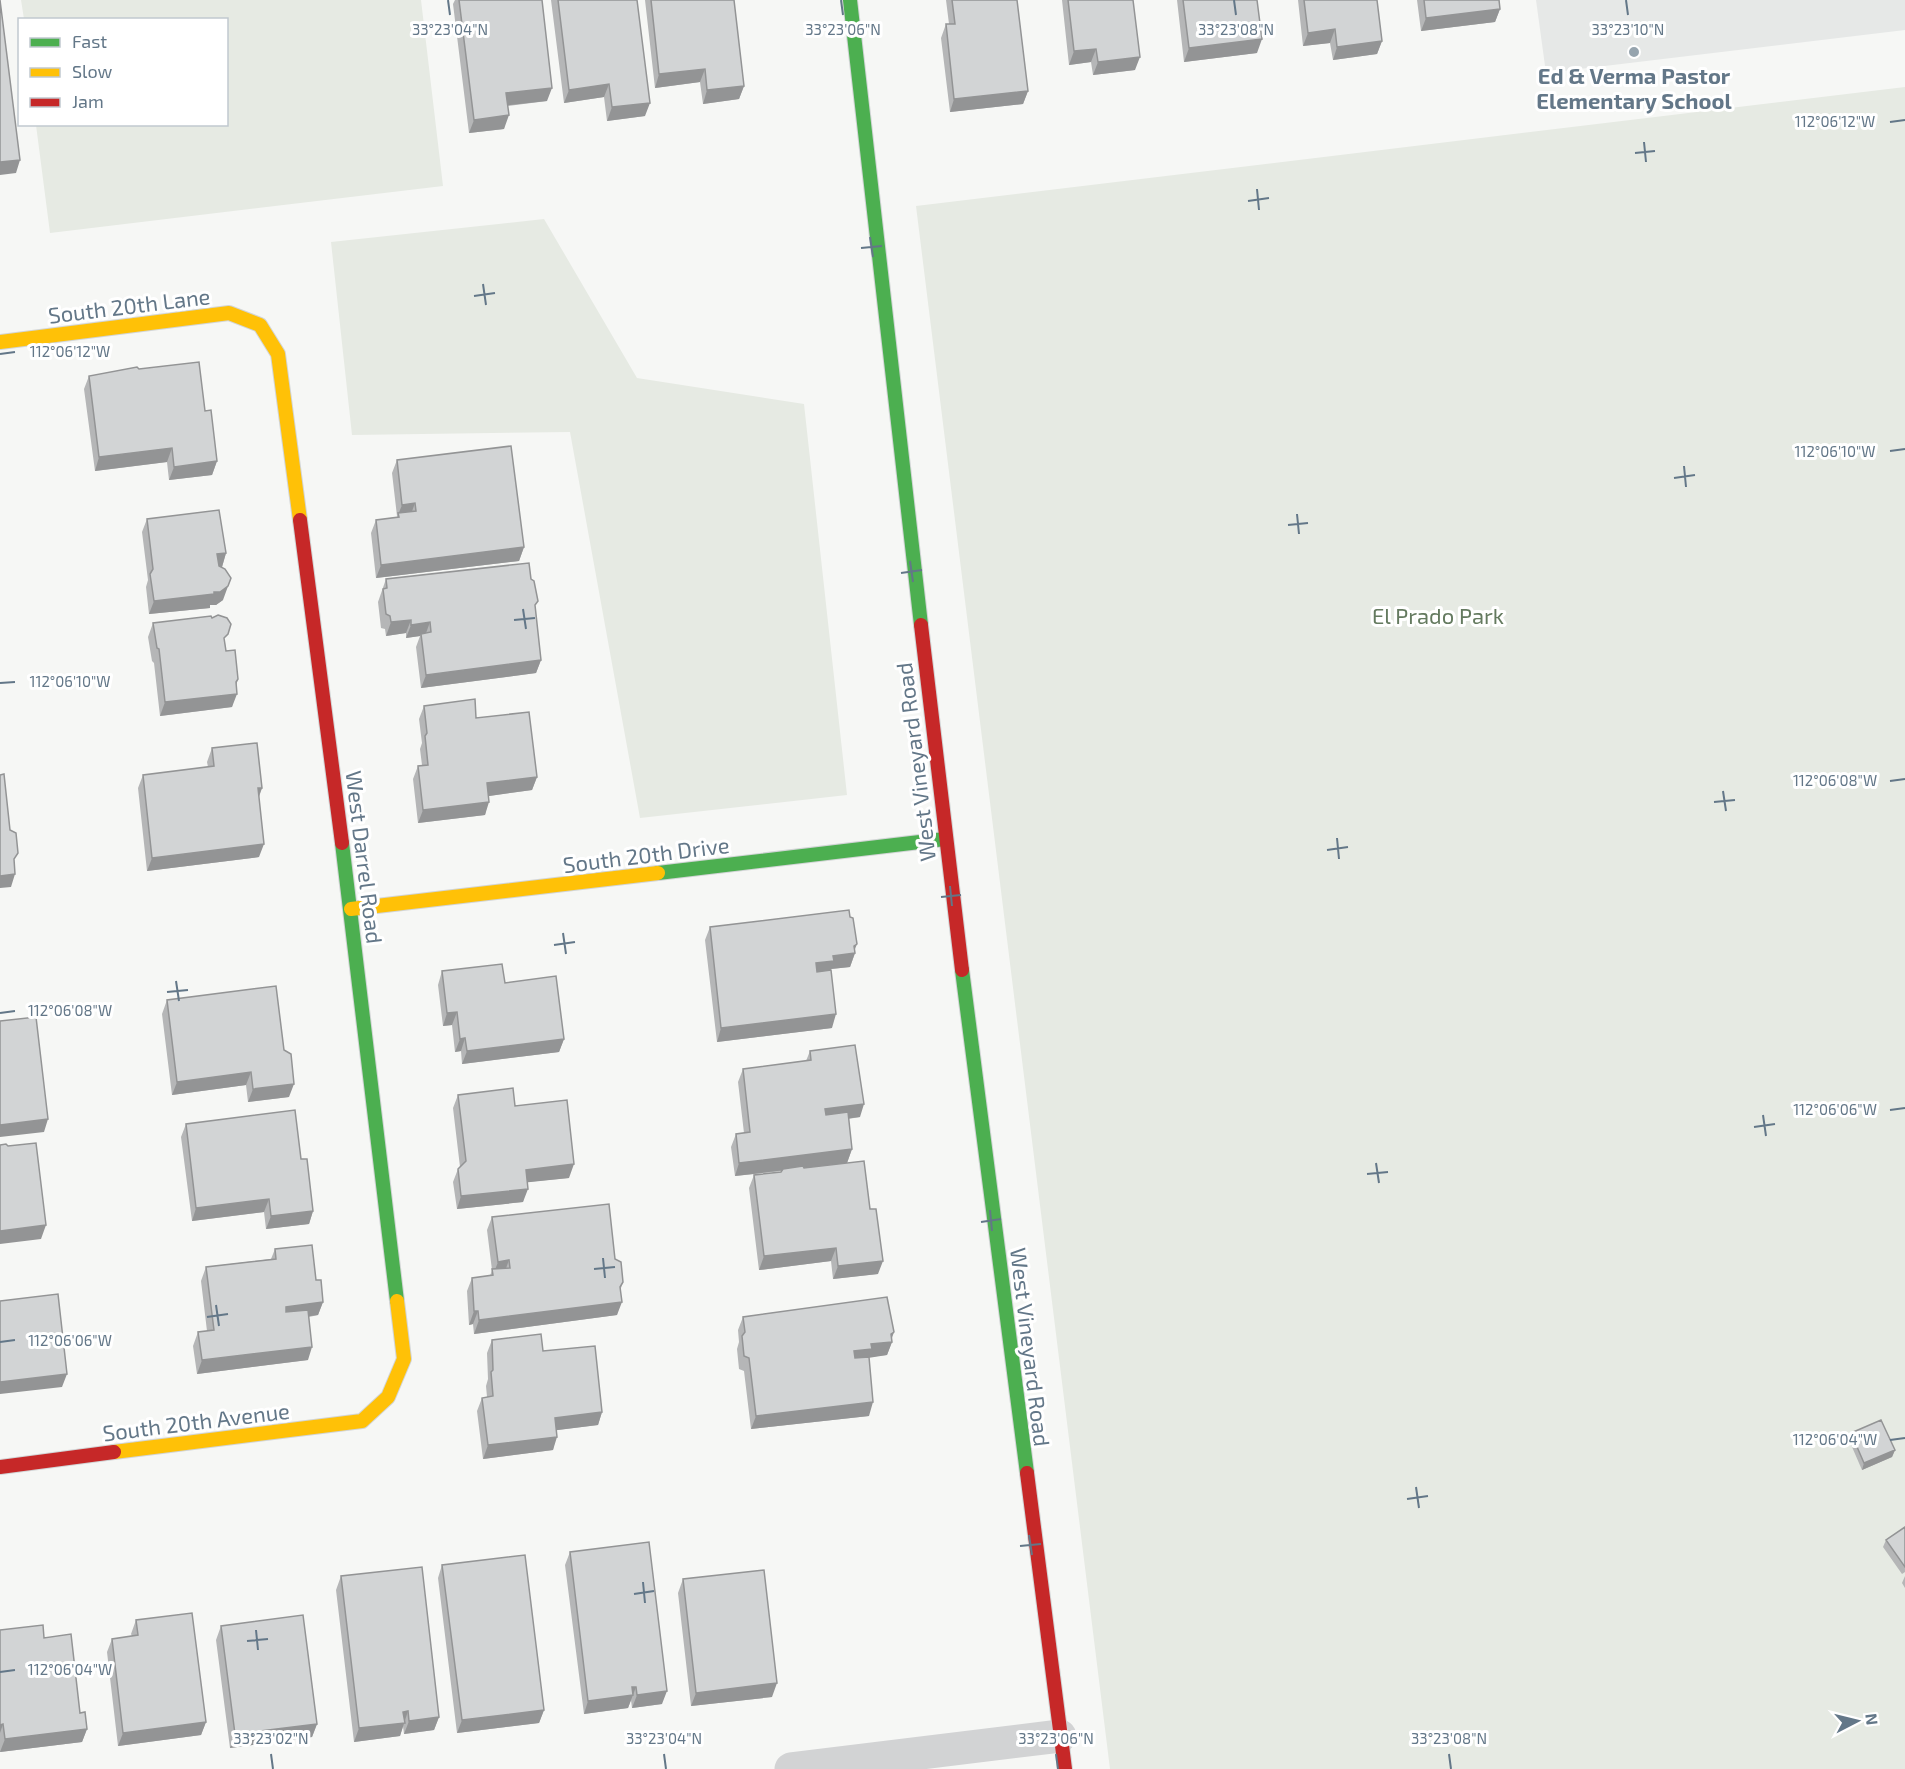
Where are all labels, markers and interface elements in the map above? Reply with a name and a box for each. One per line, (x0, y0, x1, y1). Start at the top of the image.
legend (18, 18, 228, 126)
text: 33°23'04"N (412, 20, 488, 38)
text: 33°23'06"N (805, 20, 881, 38)
text: 33°23'08"N (1198, 20, 1274, 38)
text: 33°23'10"N (1592, 20, 1664, 38)
text: Fast (72, 30, 107, 52)
marker: Ed & Verma Pastor Elementary School (1627, 45, 1641, 59)
text: Slow (72, 60, 113, 82)
place label: Ed & Verma Pastor Elementary School (1536, 62, 1733, 114)
text: Jam (72, 90, 104, 112)
text: 112°06'12"W (1795, 112, 1875, 130)
street label: South 20th Lane (46, 282, 212, 328)
text: 112°06'12"W (30, 342, 110, 360)
text: 112°06'10"W (1794, 442, 1876, 460)
park label: El Prado Park (1372, 602, 1504, 628)
street label: West Vineyard Road (890, 661, 940, 863)
text: 112°06'10"W (29, 672, 111, 690)
street label: West Darrel Road (341, 769, 389, 945)
text: 112°06'08"W (1793, 771, 1877, 789)
street label: South 20th Drive (561, 831, 731, 877)
text: 112°06'08"W (28, 1001, 112, 1019)
text: 112°06'06"W (1793, 1100, 1877, 1118)
street label: West Vineyard Road (1006, 1246, 1056, 1448)
text: 112°06'06"W (28, 1331, 112, 1349)
street label: South 20th Avenue (101, 1397, 291, 1445)
text: 112°06'04"W (1793, 1430, 1877, 1448)
text: 112°06'04"W (28, 1660, 112, 1678)
north arrow (1827, 1691, 1887, 1751)
text: N (1862, 1712, 1883, 1726)
text: 33°23'02"N (233, 1729, 309, 1747)
text: 33°23'04"N (626, 1729, 702, 1747)
text: 33°23'06"N (1018, 1729, 1094, 1747)
text: 33°23'08"N (1411, 1729, 1487, 1747)

